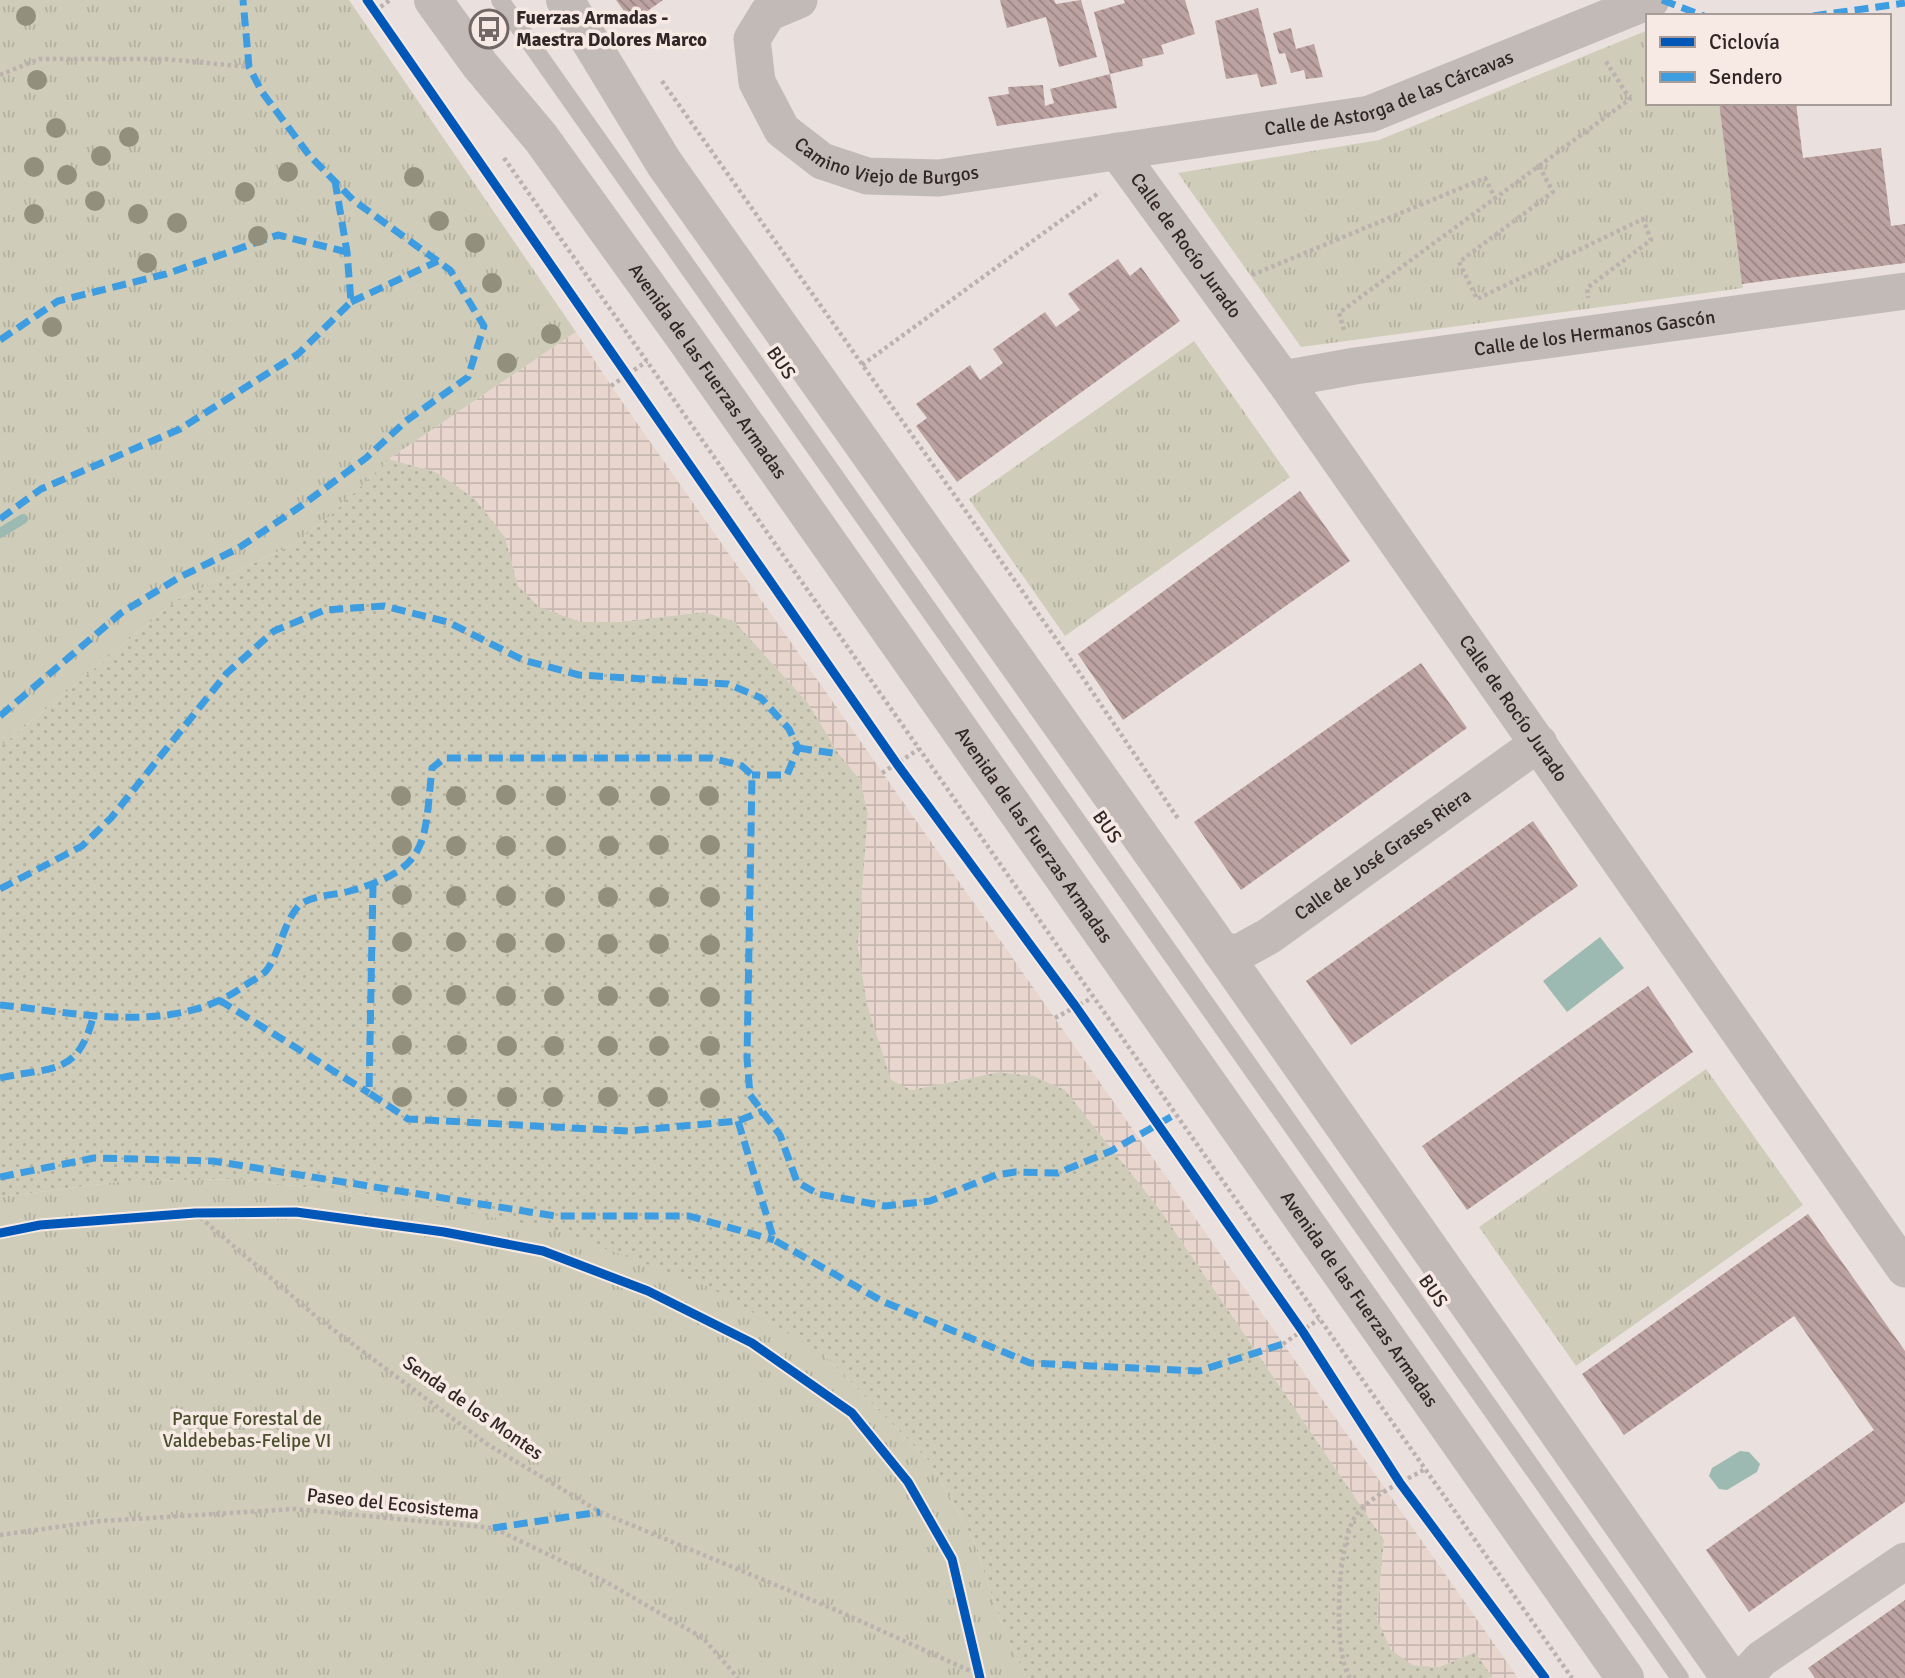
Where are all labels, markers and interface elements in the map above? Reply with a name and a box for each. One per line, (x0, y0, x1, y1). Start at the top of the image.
place label: Fuerzas Armadas - Maestra Dolores Marco (516, 6, 707, 52)
bus stop icon: Fuerzas Armadas - Maestra Dolores Marco (468, 8, 510, 50)
legend (1646, 14, 1891, 105)
text: Ciclovía (1709, 29, 1780, 55)
street label: Calle de Astorga de las Cárcavas (1263, 45, 1517, 142)
text: Sendero (1709, 64, 1783, 90)
street label: Camino Viejo de Burgos (789, 132, 980, 190)
street label: Calle de Rocío Jurado (1125, 168, 1247, 323)
street label: Avenida de las Fuerzas Armadas (623, 259, 792, 484)
street label: Calle de los Hermanos Gascón (1472, 305, 1717, 362)
street label: BUS (761, 342, 801, 384)
street label: Calle de Rocío Jurado (1454, 630, 1573, 787)
street label: Avenida de las Fuerzas Armadas (949, 722, 1118, 948)
street label: Calle de José Grases Riera (1290, 783, 1476, 926)
street label: BUS (1087, 806, 1127, 848)
street label: Avenida de las Fuerzas Armadas (1275, 1187, 1443, 1412)
street label: BUS (1413, 1270, 1453, 1312)
street label: Senda de los Montes (398, 1351, 548, 1465)
park label: Parque Forestal de Valdebebas-Felipe VI (163, 1407, 331, 1453)
street label: Paseo del Ecosistema (306, 1483, 480, 1525)

